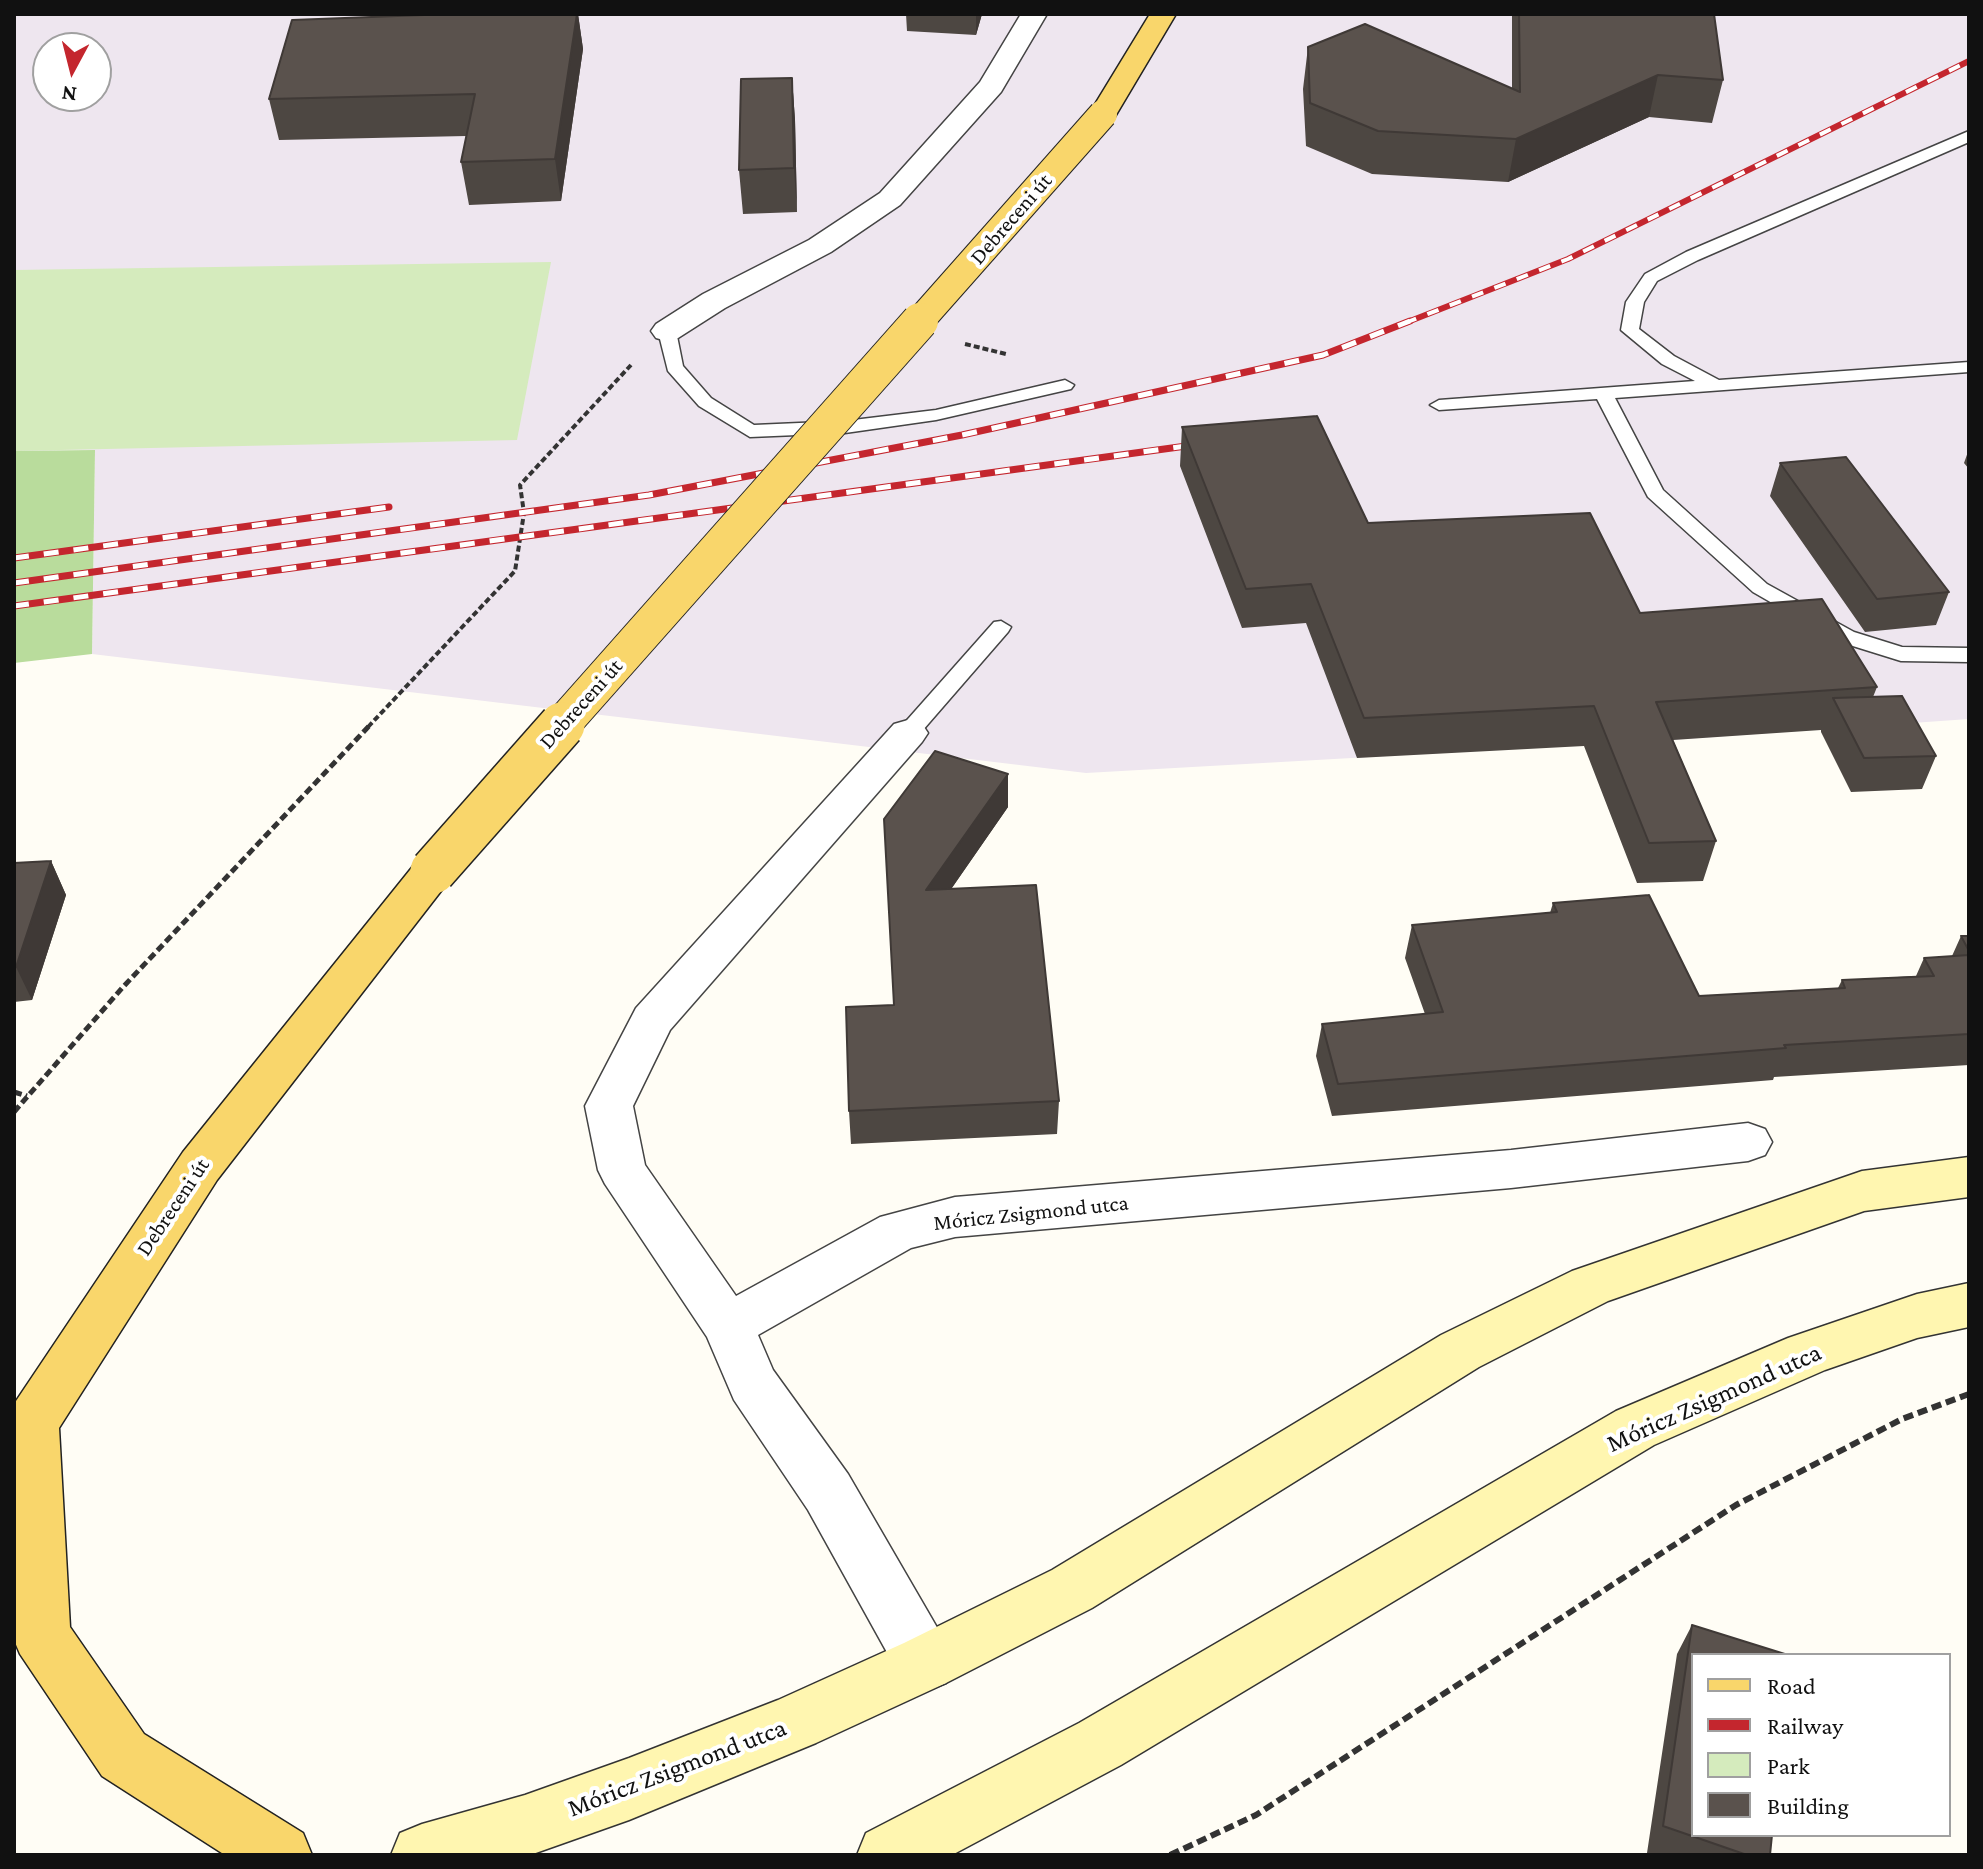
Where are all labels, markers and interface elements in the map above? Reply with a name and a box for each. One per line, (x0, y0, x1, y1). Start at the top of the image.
north arrow (32, 32, 112, 112)
text: N (60, 81, 78, 108)
street label: Debreceni út (964, 168, 1058, 270)
street label: Debreceni út (534, 654, 628, 754)
street label: Debreceni út (131, 1153, 215, 1261)
street label: Móricz Zsigmond utca (932, 1190, 1130, 1236)
street label: Móricz Zsigmond utca (1602, 1337, 1826, 1459)
legend (1691, 1653, 1951, 1837)
text: Road (1767, 1672, 1816, 1699)
street label: Móricz Zsigmond utca (563, 1712, 791, 1824)
text: Railway (1767, 1712, 1843, 1739)
text: Park (1767, 1752, 1810, 1779)
text: Building (1767, 1792, 1849, 1819)

